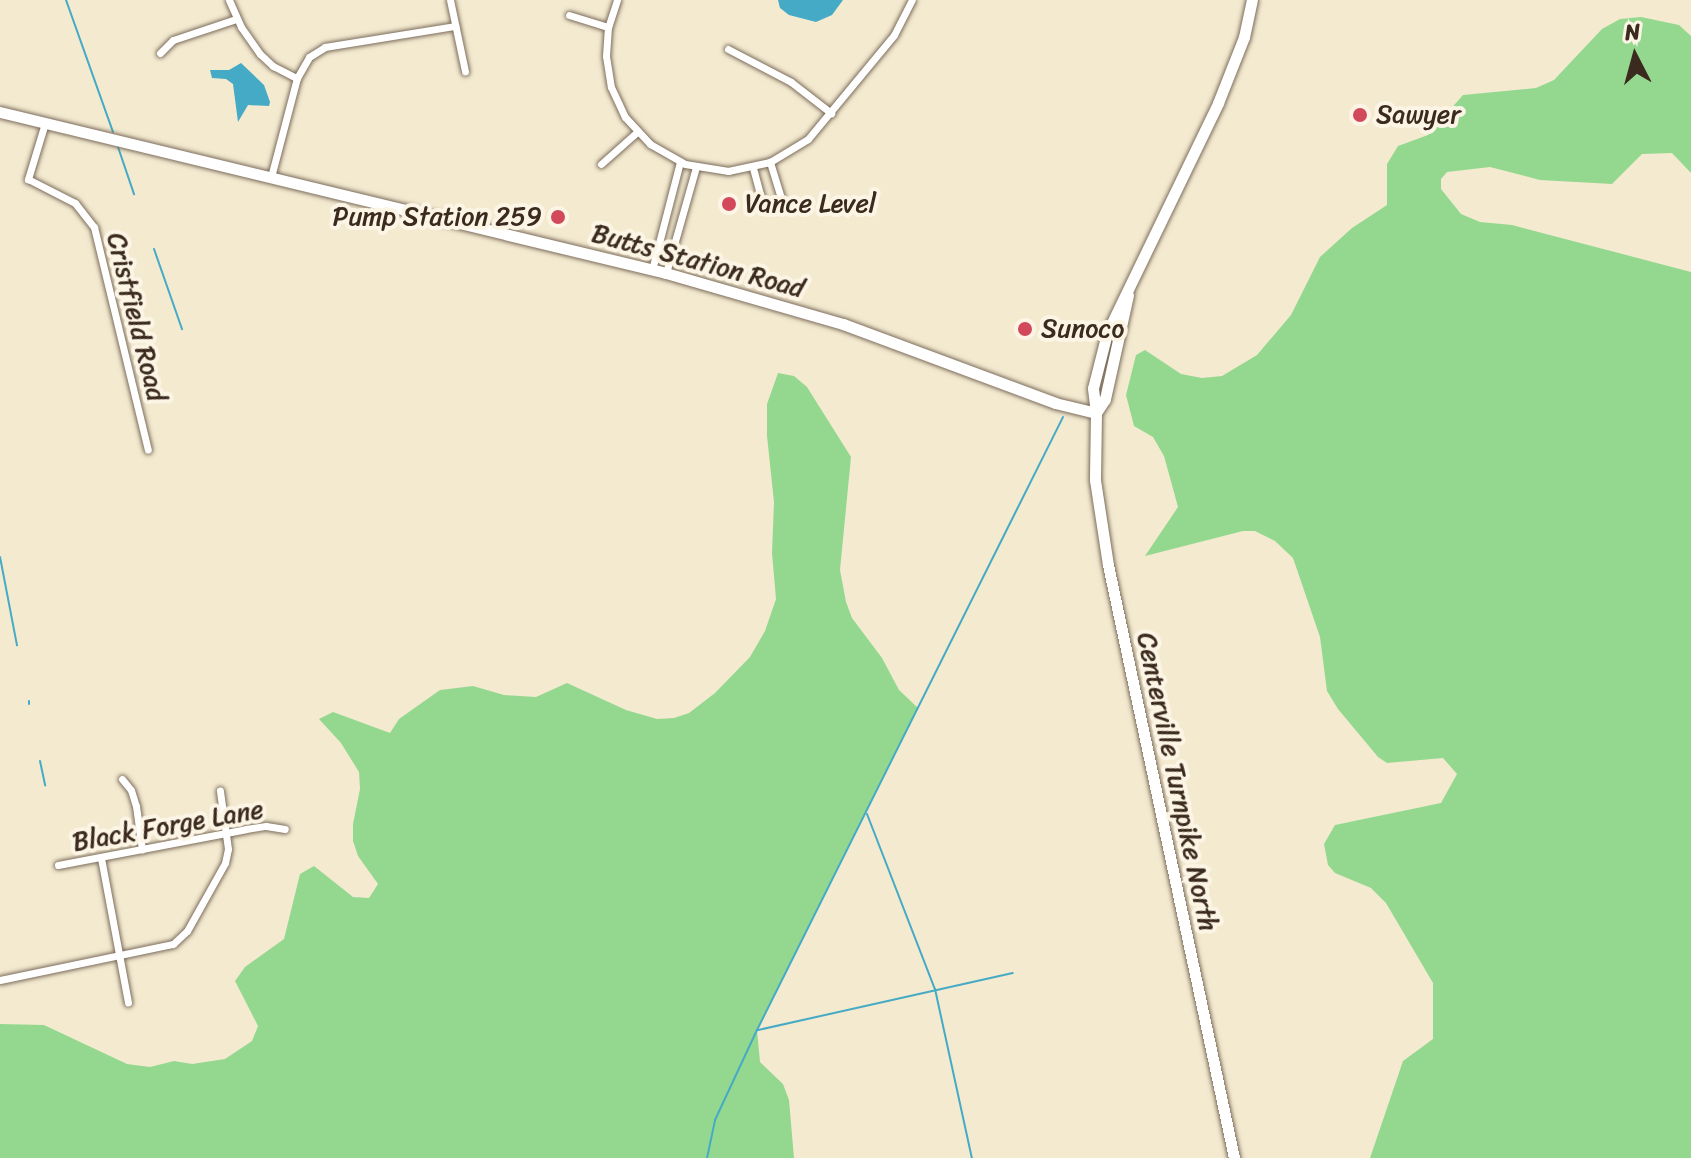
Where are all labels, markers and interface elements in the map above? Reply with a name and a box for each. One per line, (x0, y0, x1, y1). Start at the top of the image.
text: N (1623, 11, 1642, 52)
north arrow (1595, 16, 1675, 96)
place label: Sawyer (1376, 99, 1461, 131)
marker: Sawyer (1351, 106, 1369, 124)
place label: Vance Level (745, 188, 877, 220)
marker: Vance Level (720, 195, 738, 213)
place label: Pump Station 259 (332, 201, 542, 233)
marker: Pump Station 259 (549, 208, 567, 226)
street label: Butts Station Road (588, 218, 808, 304)
street label: Cristfield Road (100, 229, 172, 405)
place label: Sunoco (1041, 313, 1124, 345)
marker: Sunoco (1016, 320, 1034, 338)
street label: Centerville Turnpike North (1130, 630, 1224, 934)
street label: Black Forge Lane (70, 794, 266, 858)

